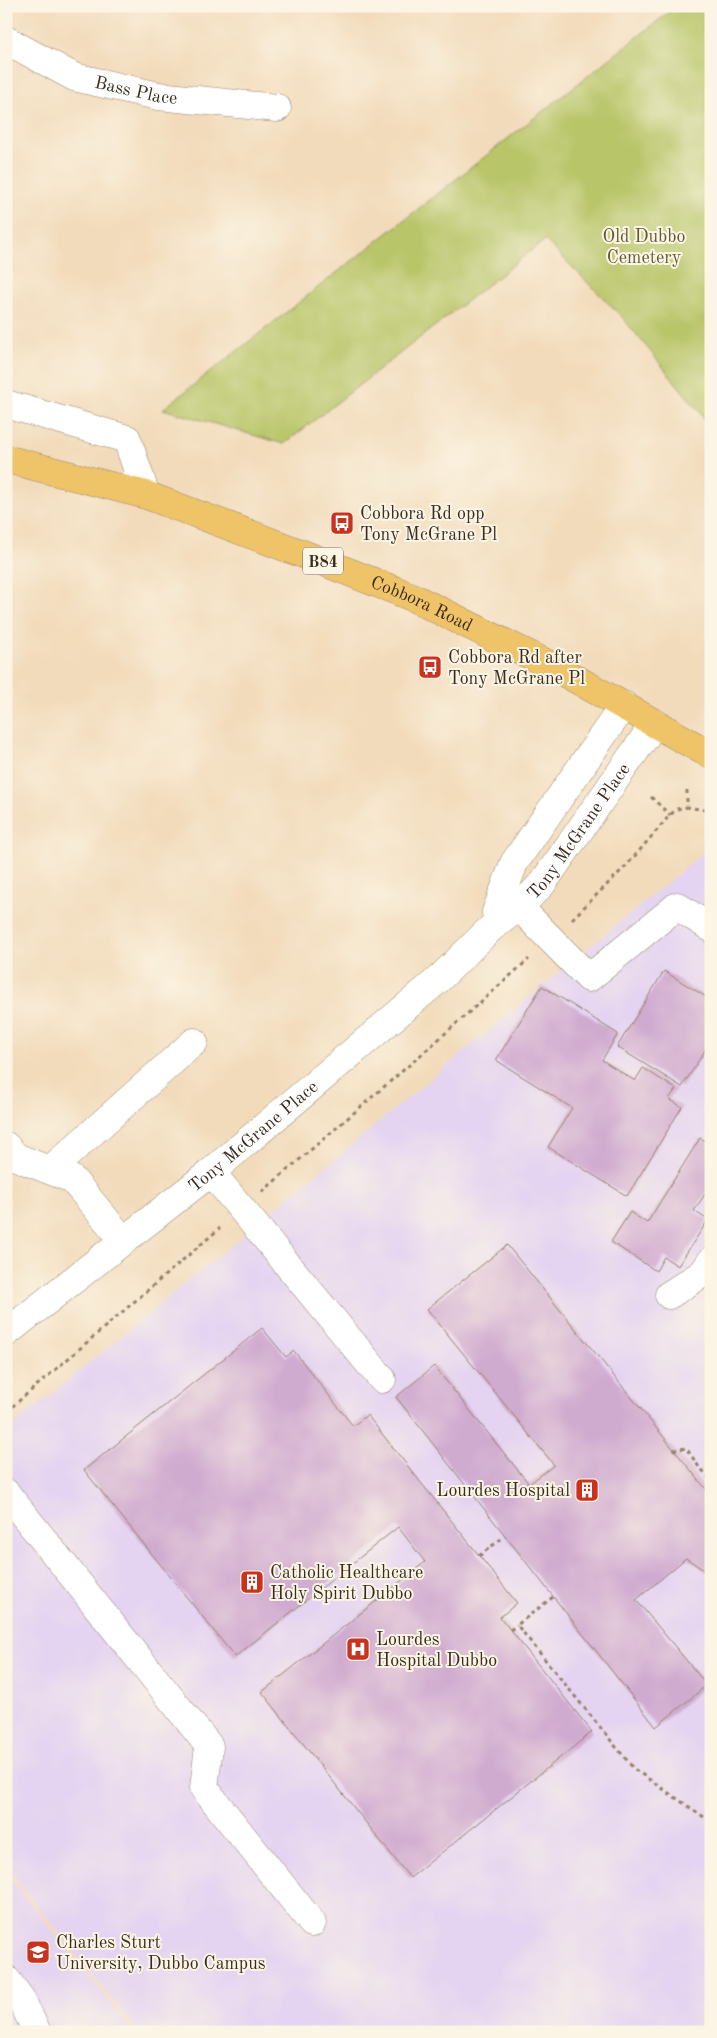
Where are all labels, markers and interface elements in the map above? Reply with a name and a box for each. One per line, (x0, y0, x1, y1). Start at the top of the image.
street label: Bass Place (93, 74, 178, 108)
park label: Old Dubbo Cemetery (603, 228, 686, 267)
place label: Cobbora Rd opp Tony McGrane Pl (360, 505, 497, 544)
bus stop icon: Cobbora Rd opp Tony McGrane Pl (329, 510, 355, 536)
road number: B84 (303, 548, 343, 574)
street label: Cobbora Road (368, 574, 475, 635)
place label: Cobbora Rd after Tony McGrane Pl (448, 649, 585, 688)
bus stop icon: Cobbora Rd after Tony McGrane Pl (417, 654, 443, 680)
street label: Tony McGrane Place (524, 760, 634, 903)
street label: Tony McGrane Place (186, 1078, 322, 1196)
building icon: Lourdes Hospital (574, 1477, 600, 1503)
place label: Lourdes Hospital (436, 1482, 570, 1500)
place label: Catholic Healthcare Holy Spirit Dubbo (270, 1564, 423, 1603)
building icon: Catholic Healthcare Holy Spirit Dubbo (239, 1569, 265, 1595)
place label: Lourdes Hospital Dubbo (376, 1631, 497, 1670)
hospital icon: Lourdes Hospital Dubbo (345, 1636, 371, 1662)
place label: Charles Sturt University, Dubbo Campus (56, 1934, 266, 1973)
school or university icon: Charles Sturt University, Dubbo Campus (25, 1939, 51, 1965)

